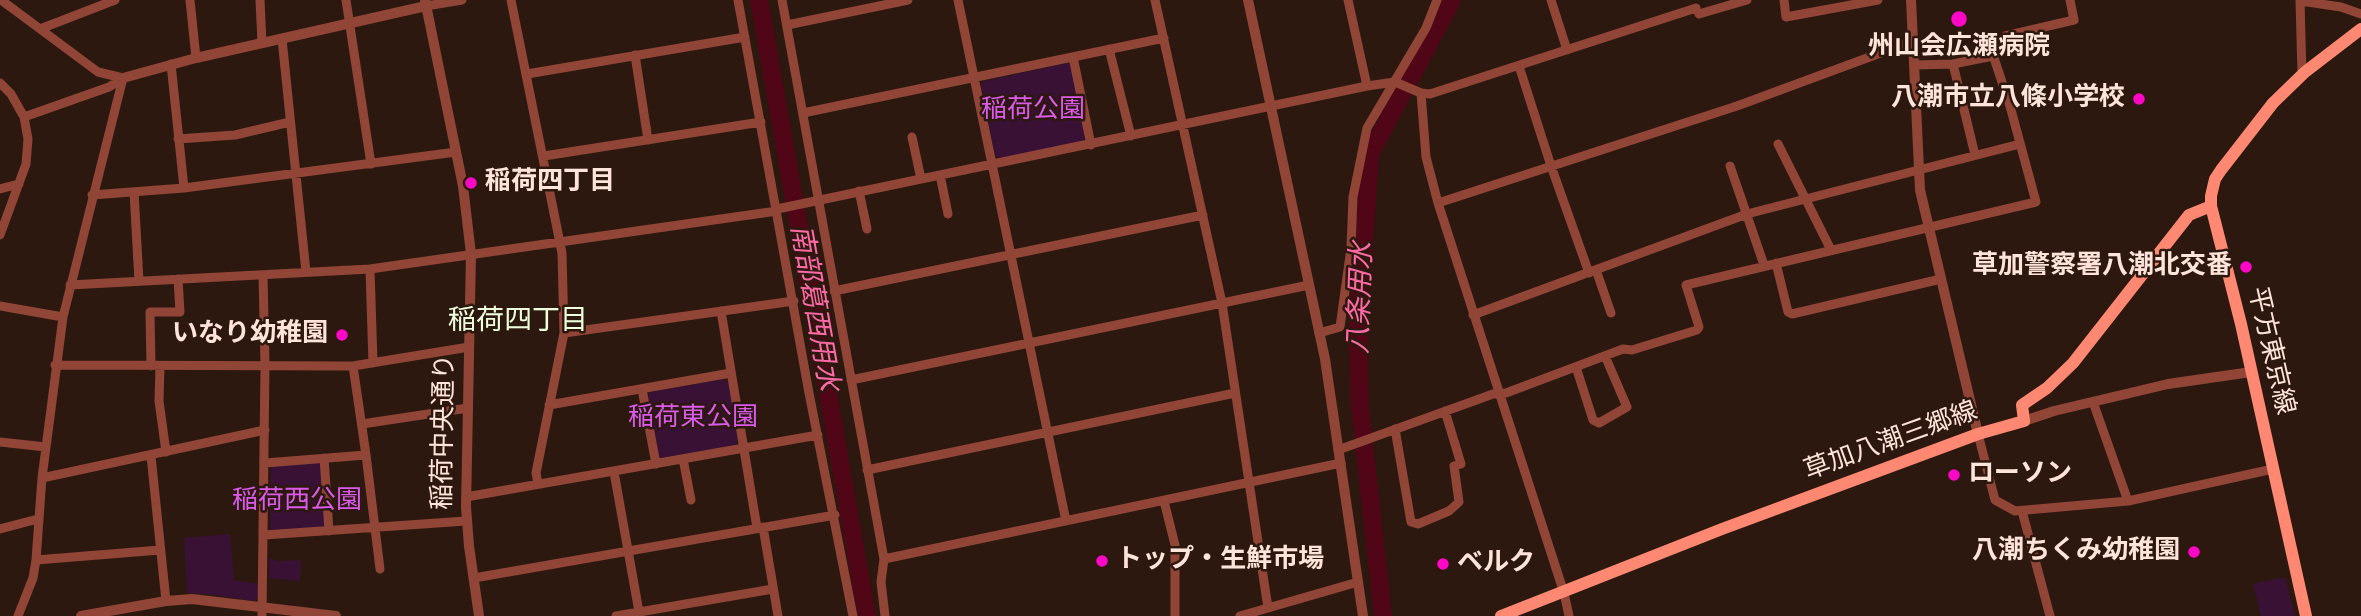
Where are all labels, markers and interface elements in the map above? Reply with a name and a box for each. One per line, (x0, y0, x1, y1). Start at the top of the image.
marker: 州山会広瀬病院 (1949, 9, 1969, 29)
place label: 州山会広瀬病院 (1868, 32, 2050, 64)
place label: 八潮市立八條小学校 (1891, 83, 2125, 115)
marker: 八潮市立八條小学校 (2131, 91, 2147, 107)
park label: 稲荷公園 (981, 95, 1085, 127)
place label: 稲荷四丁目 (485, 167, 615, 199)
marker: 稲荷四丁目 (463, 175, 479, 191)
water label: 南部葛西用水 (782, 222, 844, 394)
water label: 八条用水 (1343, 241, 1381, 355)
place label: 草加警察署八潮北交番 (1972, 251, 2232, 283)
marker: 草加警察署八潮北交番 (2238, 259, 2254, 275)
street label: 平方東京線 (2240, 284, 2300, 418)
district label: 稲荷四丁目 (448, 305, 588, 339)
place label: いなり幼稚園 (172, 319, 328, 351)
marker: いなり幼稚園 (334, 327, 350, 343)
street label: 稲荷中央通り (428, 354, 462, 510)
street label: 草加八潮三郷線 (1800, 396, 1982, 488)
park label: 稲荷東公園 (628, 403, 758, 435)
place label: ローソン (1968, 459, 2072, 491)
marker: ローソン (1946, 467, 1962, 483)
park label: 稲荷西公園 (232, 486, 362, 518)
place label: 八潮ちくみ幼稚園 (1972, 536, 2180, 568)
marker: 八潮ちくみ幼稚園 (2186, 544, 2202, 560)
place label: トップ・生鮮市場 (1116, 545, 1324, 577)
place label: ベルク (1457, 548, 1535, 580)
marker: トップ・生鮮市場 (1094, 553, 1110, 569)
marker: ベルク (1435, 556, 1451, 572)

